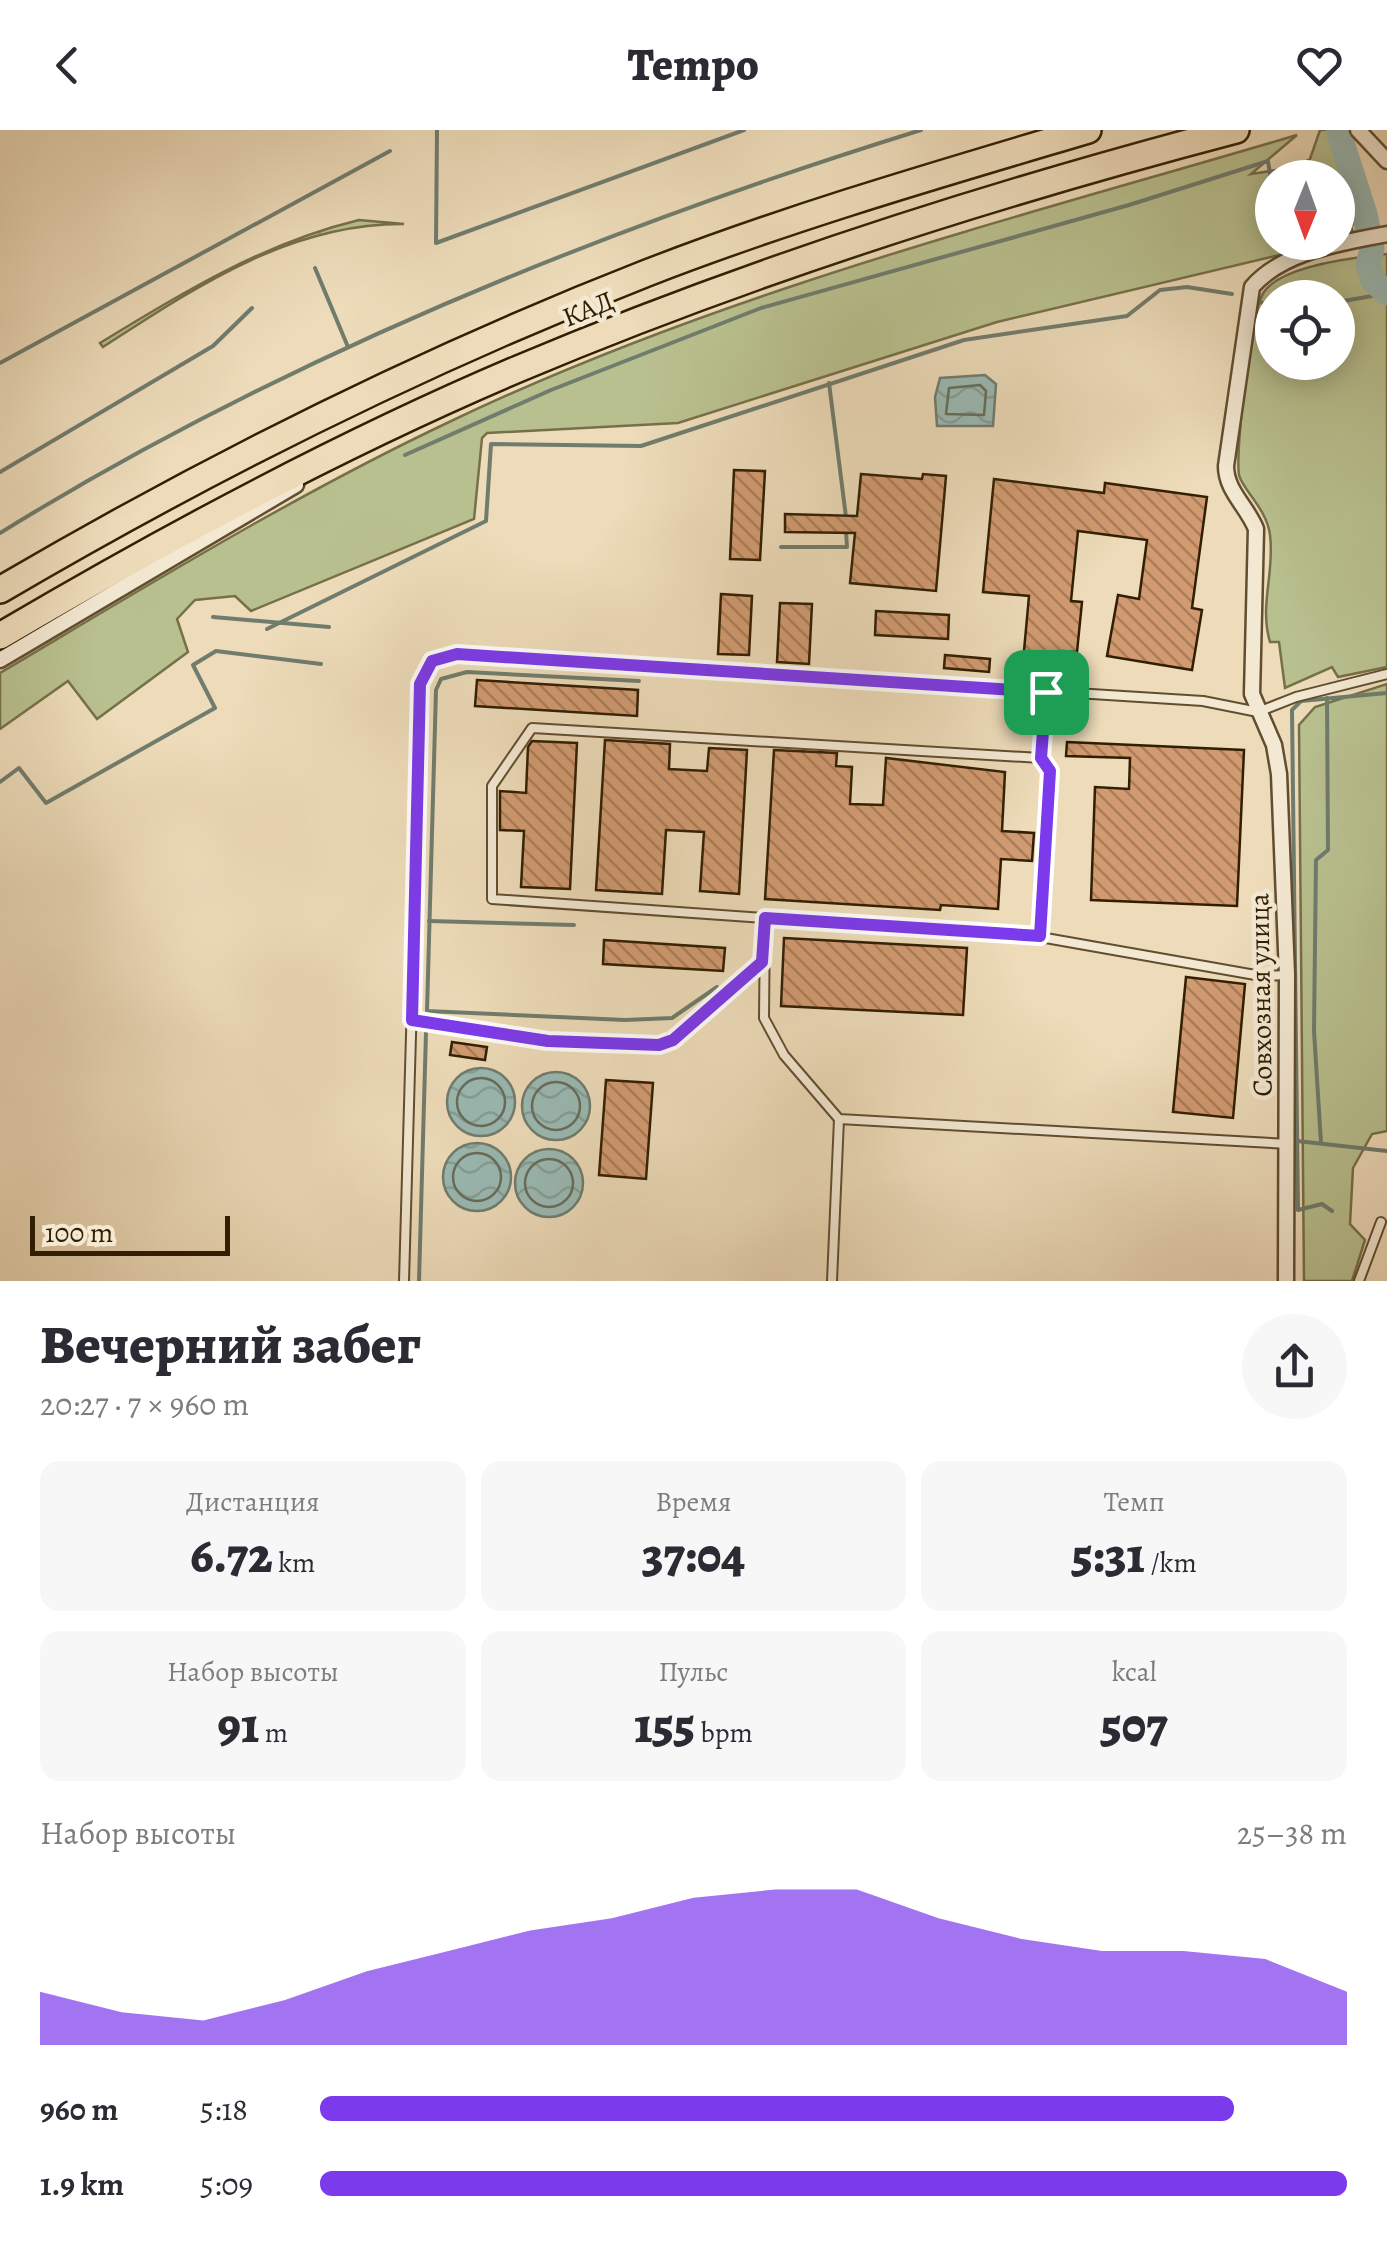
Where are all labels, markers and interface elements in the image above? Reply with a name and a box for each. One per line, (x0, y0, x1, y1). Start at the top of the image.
text: Tempo (628, 34, 759, 96)
icon: back (40, 38, 95, 93)
icon: heart (1292, 38, 1347, 93)
north arrow (1255, 160, 1355, 260)
map controls (1255, 160, 1355, 380)
button: locate (1255, 280, 1355, 380)
street label: КАД (557, 282, 619, 336)
pin (1004, 650, 1089, 735)
icon: arrive (1019, 665, 1074, 720)
street label: Совхозная улица (1240, 893, 1282, 1097)
scale bar (30, 1211, 230, 1256)
text: 100 m (45, 1214, 113, 1252)
text: Вечерний забег (40, 1307, 421, 1382)
button: share (1242, 1314, 1347, 1419)
text: 20:27 · 7 × 960 m (40, 1382, 249, 1426)
text: Дистанция (186, 1483, 320, 1521)
text: Время (655, 1483, 732, 1521)
text: Темп (1104, 1483, 1165, 1521)
text: 6.72 (190, 1521, 273, 1589)
text: 37:04 (642, 1521, 745, 1589)
text: 5:31 (1071, 1521, 1145, 1589)
text: km (273, 1544, 315, 1582)
text: /km (1145, 1544, 1197, 1582)
text: Набор высоты (167, 1653, 339, 1691)
text: Пульс (658, 1653, 729, 1691)
text: kcal (1112, 1653, 1157, 1691)
text: 91 (218, 1691, 259, 1759)
text: 155 (634, 1691, 695, 1759)
text: 507 (1101, 1691, 1168, 1759)
text: m (259, 1714, 288, 1752)
text: bpm (695, 1714, 753, 1752)
text: Набор высоты (40, 1811, 236, 1855)
text: 25–38 m (1237, 1811, 1347, 1855)
text: 960 m (40, 2087, 118, 2131)
text: 5:18 (200, 2087, 248, 2131)
text: 1.9 km (40, 2162, 124, 2206)
text: 5:09 (200, 2162, 253, 2206)

